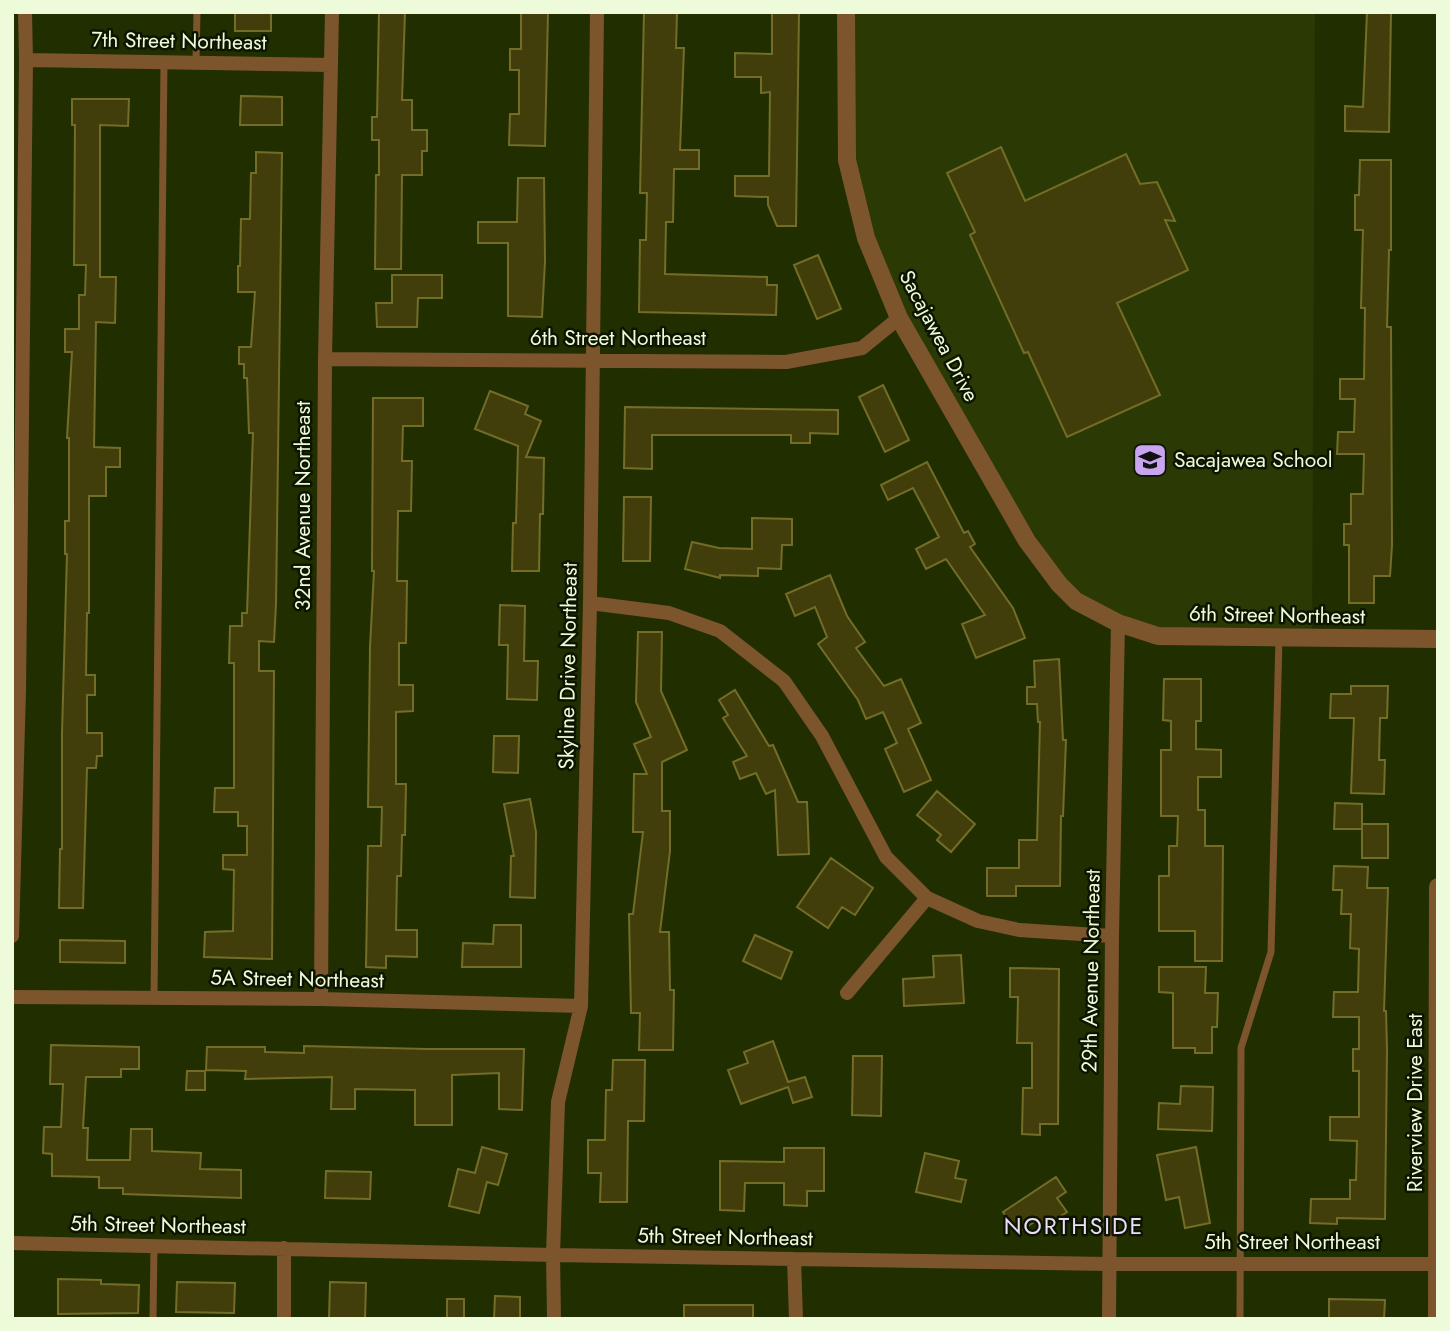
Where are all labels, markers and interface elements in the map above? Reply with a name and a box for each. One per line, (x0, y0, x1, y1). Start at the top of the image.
street label: 7th Street Northeast (91, 24, 267, 58)
street label: Sacajawea Drive (892, 265, 986, 407)
street label: 6th Street Northeast (530, 323, 706, 353)
street label: 32nd Avenue Northeast (288, 401, 318, 611)
school or university icon: Sacajawea School (1131, 441, 1169, 479)
place label: Sacajawea School (1174, 445, 1333, 475)
street label: Skyline Drive Northeast (551, 562, 585, 770)
street label: 6th Street Northeast (1189, 598, 1365, 632)
street label: 29th Avenue Northeast (1074, 869, 1108, 1073)
street label: 5A Street Northeast (210, 962, 384, 996)
street label: Riverview Drive East (1400, 1014, 1430, 1192)
street label: 5th Street Northeast (70, 1208, 246, 1242)
district label: NORTHSIDE (1004, 1209, 1144, 1243)
street label: 5th Street Northeast (637, 1220, 813, 1254)
street label: 5th Street Northeast (1204, 1227, 1380, 1257)

